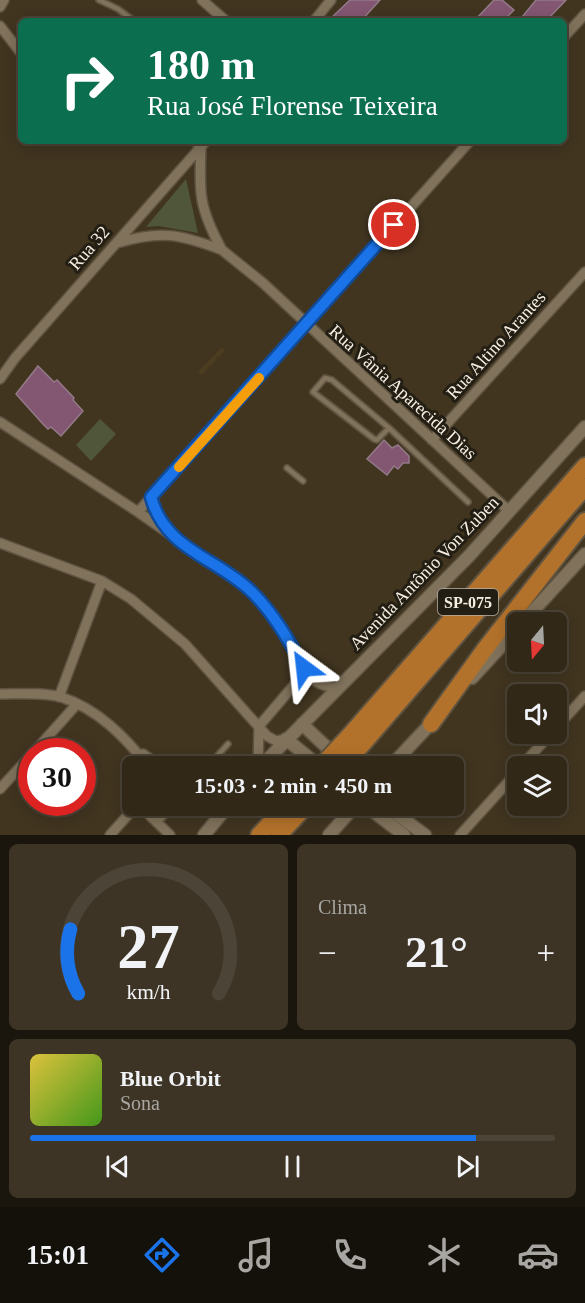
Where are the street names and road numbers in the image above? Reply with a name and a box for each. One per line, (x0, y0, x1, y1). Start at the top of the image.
street label: Rua 32 (65, 222, 113, 274)
street label: Rua Altino Arantes (442, 287, 550, 403)
street label: Rua Vânia Aparecida Dias (325, 321, 481, 463)
street label: Avenida Antônio Von Zuben (345, 492, 503, 654)
road number: SP-075 (438, 589, 498, 615)

